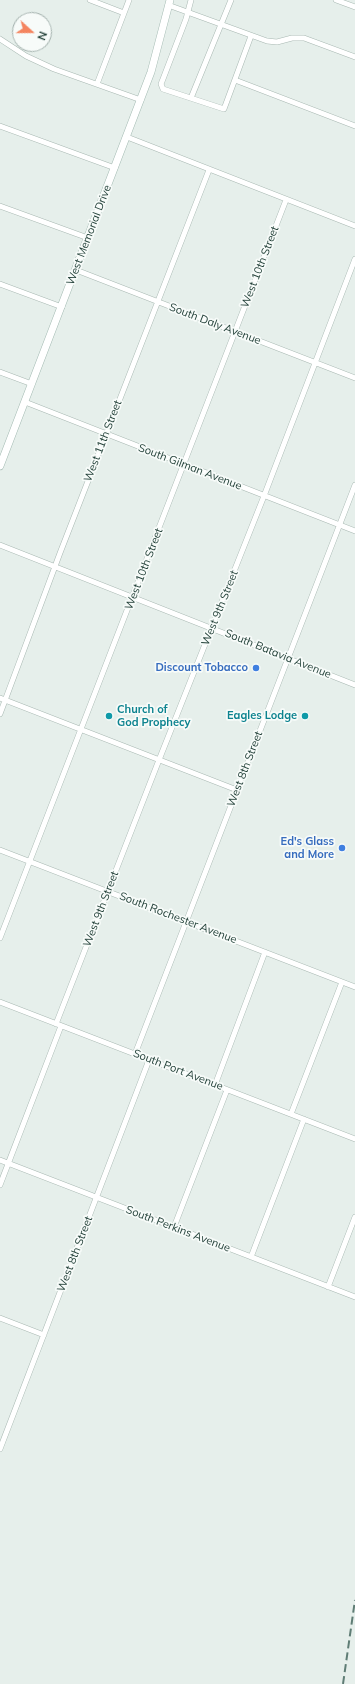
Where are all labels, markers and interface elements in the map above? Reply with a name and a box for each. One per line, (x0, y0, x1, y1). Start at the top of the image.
north arrow (12, 12, 52, 52)
text: N (34, 30, 50, 42)
street label: West Memorial Drive (64, 183, 114, 287)
street label: West 10th Street (238, 224, 282, 310)
street label: South Daly Avenue (167, 300, 263, 348)
street label: West 11th Street (81, 398, 125, 484)
street label: South Gilman Avenue (136, 441, 244, 493)
street label: West 10th Street (122, 526, 166, 612)
street label: West 9th Street (199, 568, 241, 648)
street label: South Batavia Avenue (223, 627, 333, 681)
place label: Discount Tobacco (155, 661, 248, 675)
marker: Discount Tobacco (251, 663, 261, 673)
place label: Church of God Prophecy (117, 703, 191, 729)
place label: Eagles Lodge (227, 709, 297, 723)
marker: Church of God Prophecy (104, 711, 114, 721)
marker: Eagles Lodge (300, 711, 310, 721)
street label: West 8th Street (225, 729, 265, 809)
place label: Ed's Glass and More (281, 835, 334, 861)
marker: Ed's Glass and More (337, 843, 347, 853)
street label: West 9th Street (81, 869, 121, 949)
street label: South Rochester Avenue (117, 890, 239, 946)
street label: South Port Avenue (131, 1047, 225, 1093)
street label: South Perkins Avenue (124, 1203, 232, 1255)
street label: West 8th Street (55, 1214, 95, 1294)

